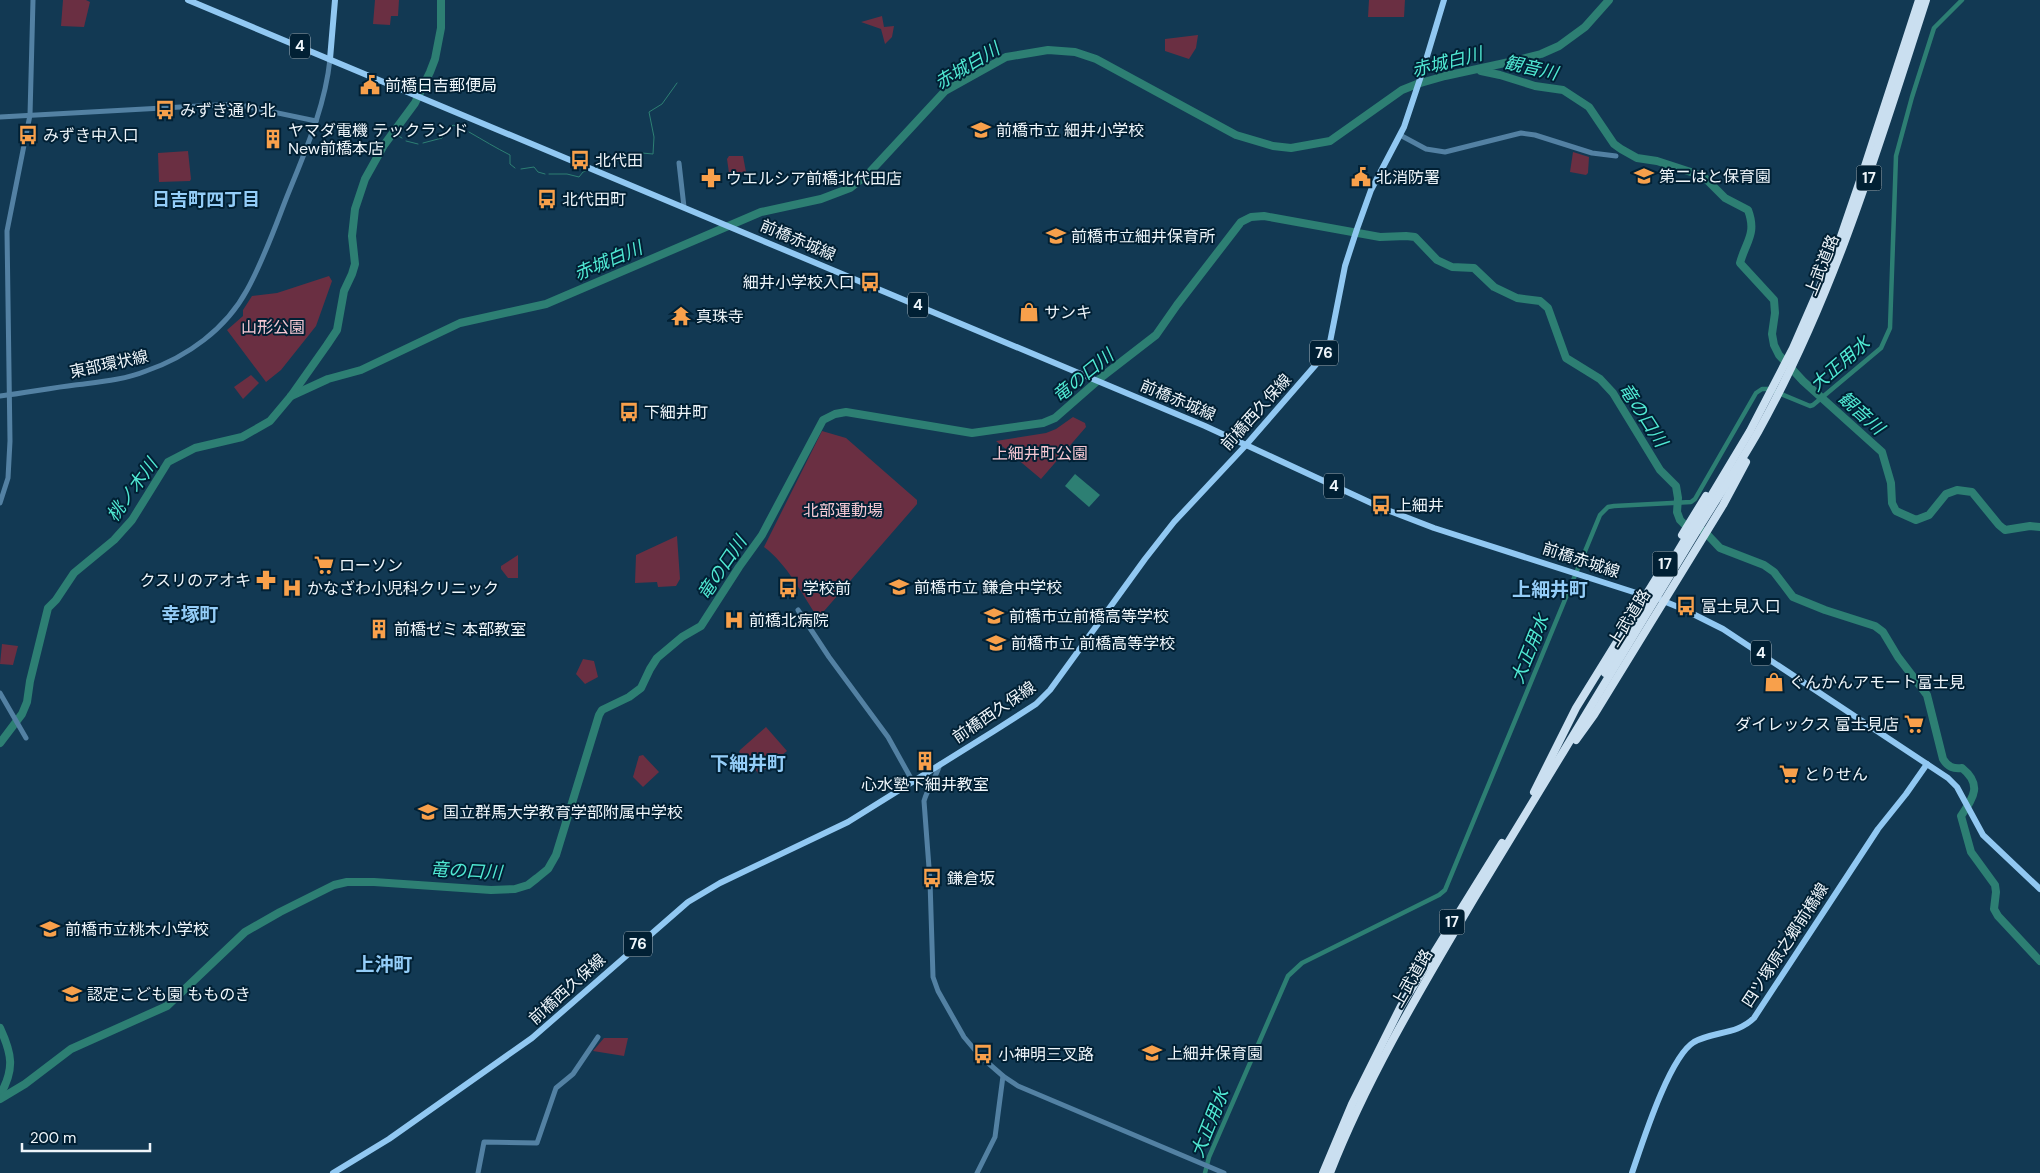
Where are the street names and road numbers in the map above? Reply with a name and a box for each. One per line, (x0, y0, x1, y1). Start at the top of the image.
road number: 4 (290, 34, 310, 58)
road number: 17 (1856, 166, 1882, 190)
street label: 前橋赤城線 (757, 215, 839, 265)
street label: 上武道路 (1800, 231, 1844, 299)
road number: 4 (908, 292, 928, 318)
road number: 76 (1310, 340, 1338, 366)
street label: 東部環状線 (68, 345, 150, 383)
street label: 前橋西久保線 (1216, 369, 1296, 455)
street label: 前橋赤城線 (1137, 375, 1219, 425)
road number: 4 (1324, 474, 1344, 498)
street label: 前橋赤城線 (1540, 538, 1622, 582)
road number: 17 (1652, 552, 1678, 576)
street label: 上武道路 (1603, 585, 1655, 651)
road number: 4 (1751, 640, 1771, 666)
street label: 前橋西久保線 (948, 676, 1040, 748)
street label: 四ツ塚原之郷前橋線 (1737, 879, 1833, 1011)
road number: 17 (1440, 910, 1464, 934)
road number: 76 (624, 932, 652, 956)
street label: 上武道路 (1387, 945, 1437, 1011)
street label: 前橋西久保線 (524, 949, 610, 1029)

